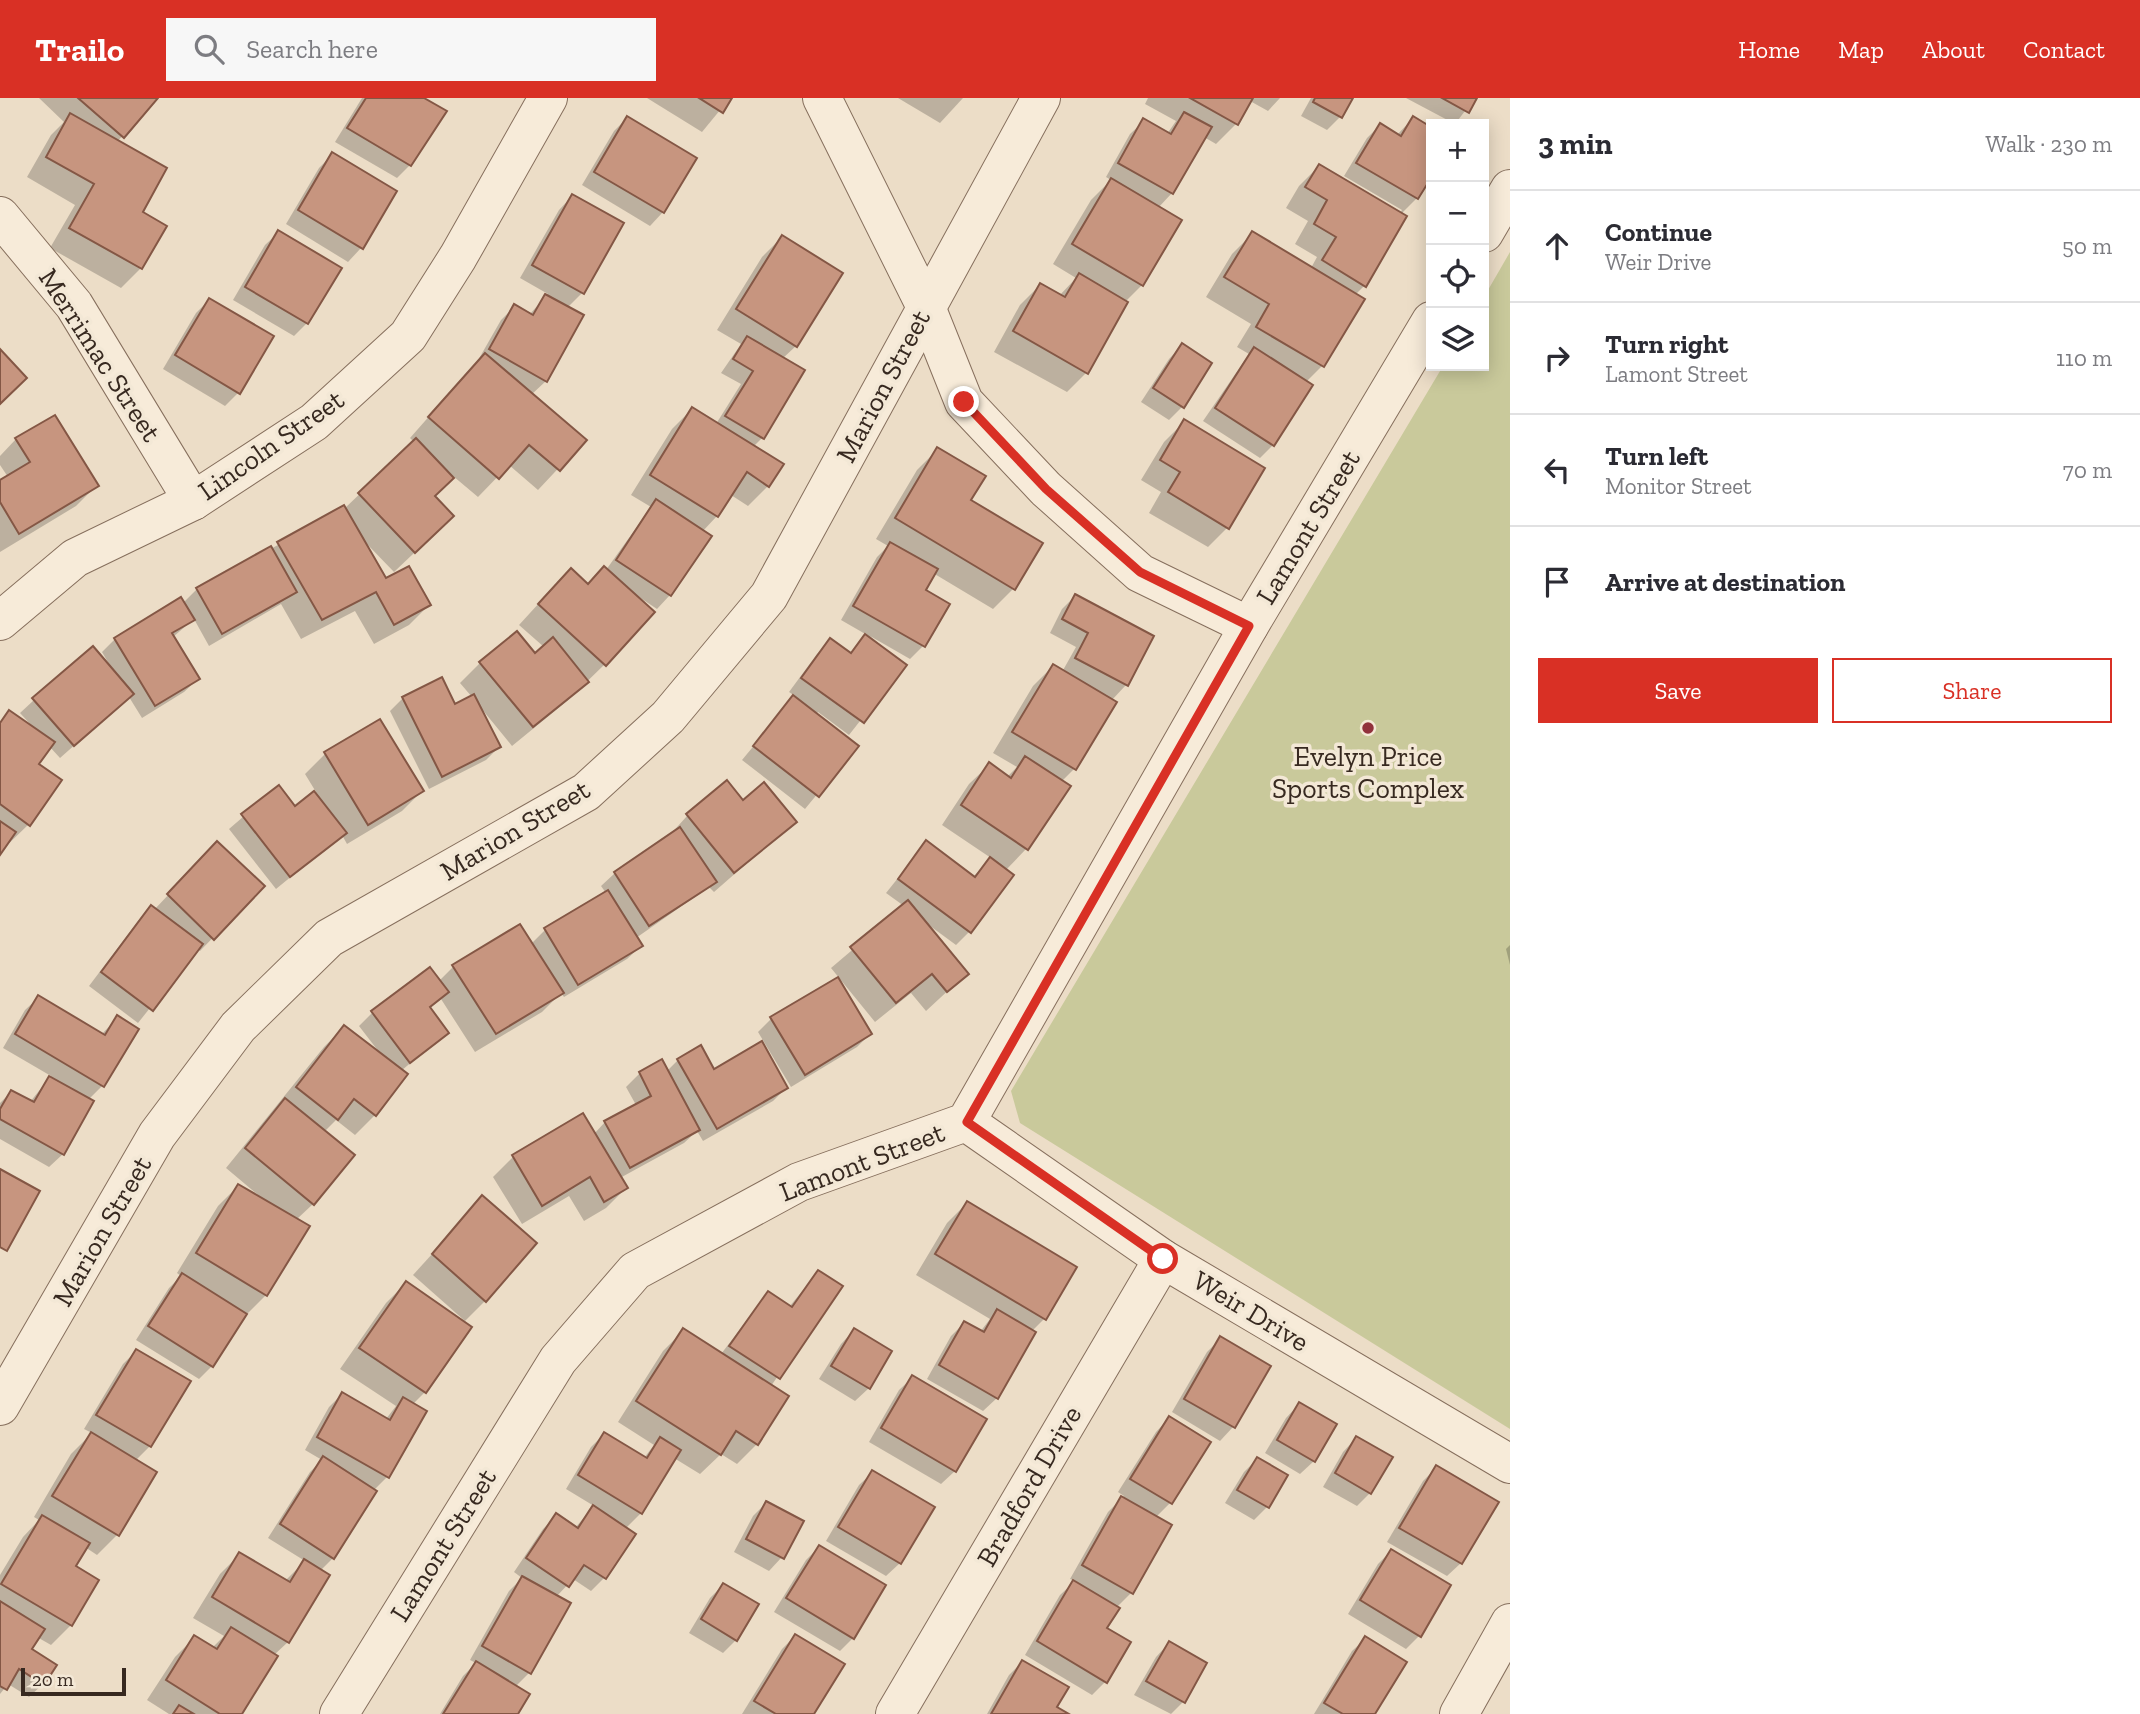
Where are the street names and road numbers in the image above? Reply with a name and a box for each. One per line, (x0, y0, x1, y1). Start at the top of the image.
street label: Merrimac Street (32, 262, 168, 448)
street label: Marion Street (829, 304, 937, 468)
street label: Lincoln Street (192, 382, 351, 507)
street label: Lamont Street (1249, 443, 1367, 610)
street label: Marion Street (434, 772, 596, 887)
street label: Lamont Street (775, 1115, 950, 1209)
street label: Marion Street (46, 1149, 159, 1312)
street label: Weir Drive (1187, 1264, 1315, 1358)
street label: Bradford Drive (970, 1400, 1088, 1572)
street label: Lamont Street (383, 1462, 503, 1627)

